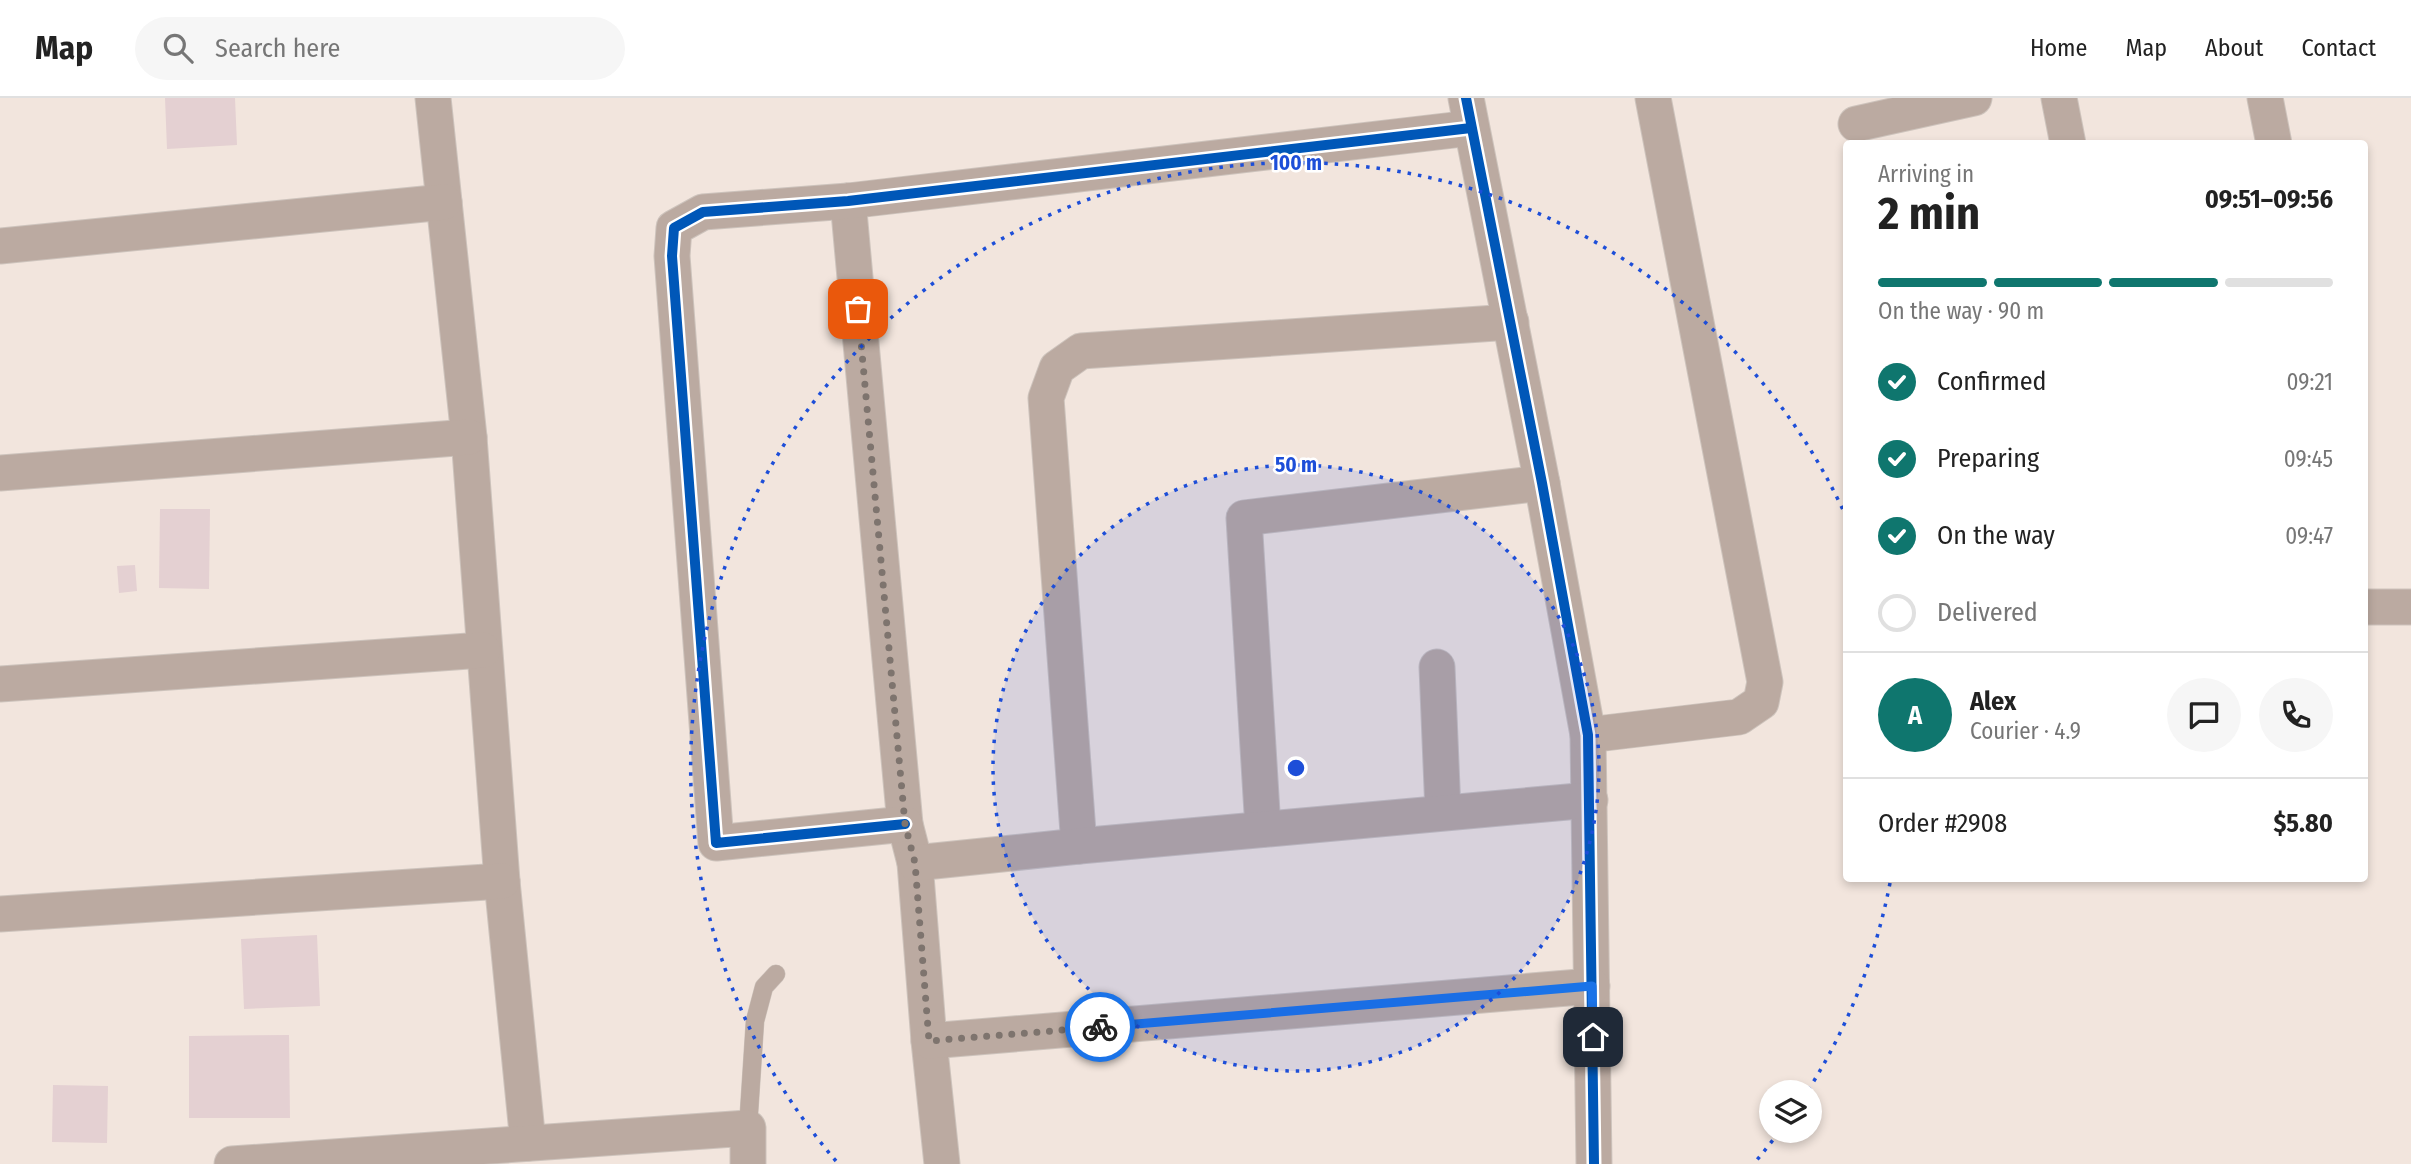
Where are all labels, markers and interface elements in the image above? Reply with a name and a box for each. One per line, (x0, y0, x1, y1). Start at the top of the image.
search box (135, 17, 625, 80)
text: Map (35, 28, 93, 68)
icon: search (159, 29, 197, 67)
text: Search here (215, 33, 340, 64)
text: Home (2030, 34, 2087, 62)
text: Map (2125, 34, 2167, 62)
text: About (2205, 34, 2263, 62)
text: Contact (2301, 34, 2376, 62)
text: 100 m (1270, 150, 1322, 176)
text: Arriving in (1878, 160, 1974, 188)
text: 09:51–09:56 (2205, 184, 2333, 215)
text: 2 min (1878, 186, 1980, 241)
pin (828, 279, 888, 339)
icon: bag (839, 290, 877, 328)
text: On the way · 90 m (1878, 297, 2044, 325)
icon: check (1878, 363, 1916, 401)
text: Confirmed (1937, 366, 2047, 397)
text: 09:21 (2287, 368, 2333, 396)
icon: check (1878, 440, 1916, 478)
text: Preparing (1937, 443, 2039, 474)
text: 09:45 (2284, 445, 2333, 473)
text: 50 m (1275, 452, 1317, 478)
icon: check (1878, 517, 1916, 555)
text: On the way (1937, 520, 2055, 551)
text: 09:47 (2285, 522, 2333, 550)
text: Delivered (1937, 597, 2038, 628)
button: chat (2167, 678, 2241, 752)
button: phone (2259, 678, 2333, 752)
text: Alex (1970, 686, 2016, 717)
text: A (1908, 700, 1922, 731)
text: Courier · 4.9 (1970, 717, 2081, 745)
centre of rings (1284, 756, 1308, 780)
text: Order #2908 (1878, 808, 2007, 839)
text: $5.80 (2273, 808, 2333, 839)
courier (1065, 992, 1135, 1062)
pin (1563, 1007, 1623, 1067)
icon: bike (1081, 1008, 1119, 1046)
icon: home (1574, 1018, 1612, 1056)
map controls (1759, 1080, 1822, 1143)
button: layers (1759, 1080, 1822, 1143)

